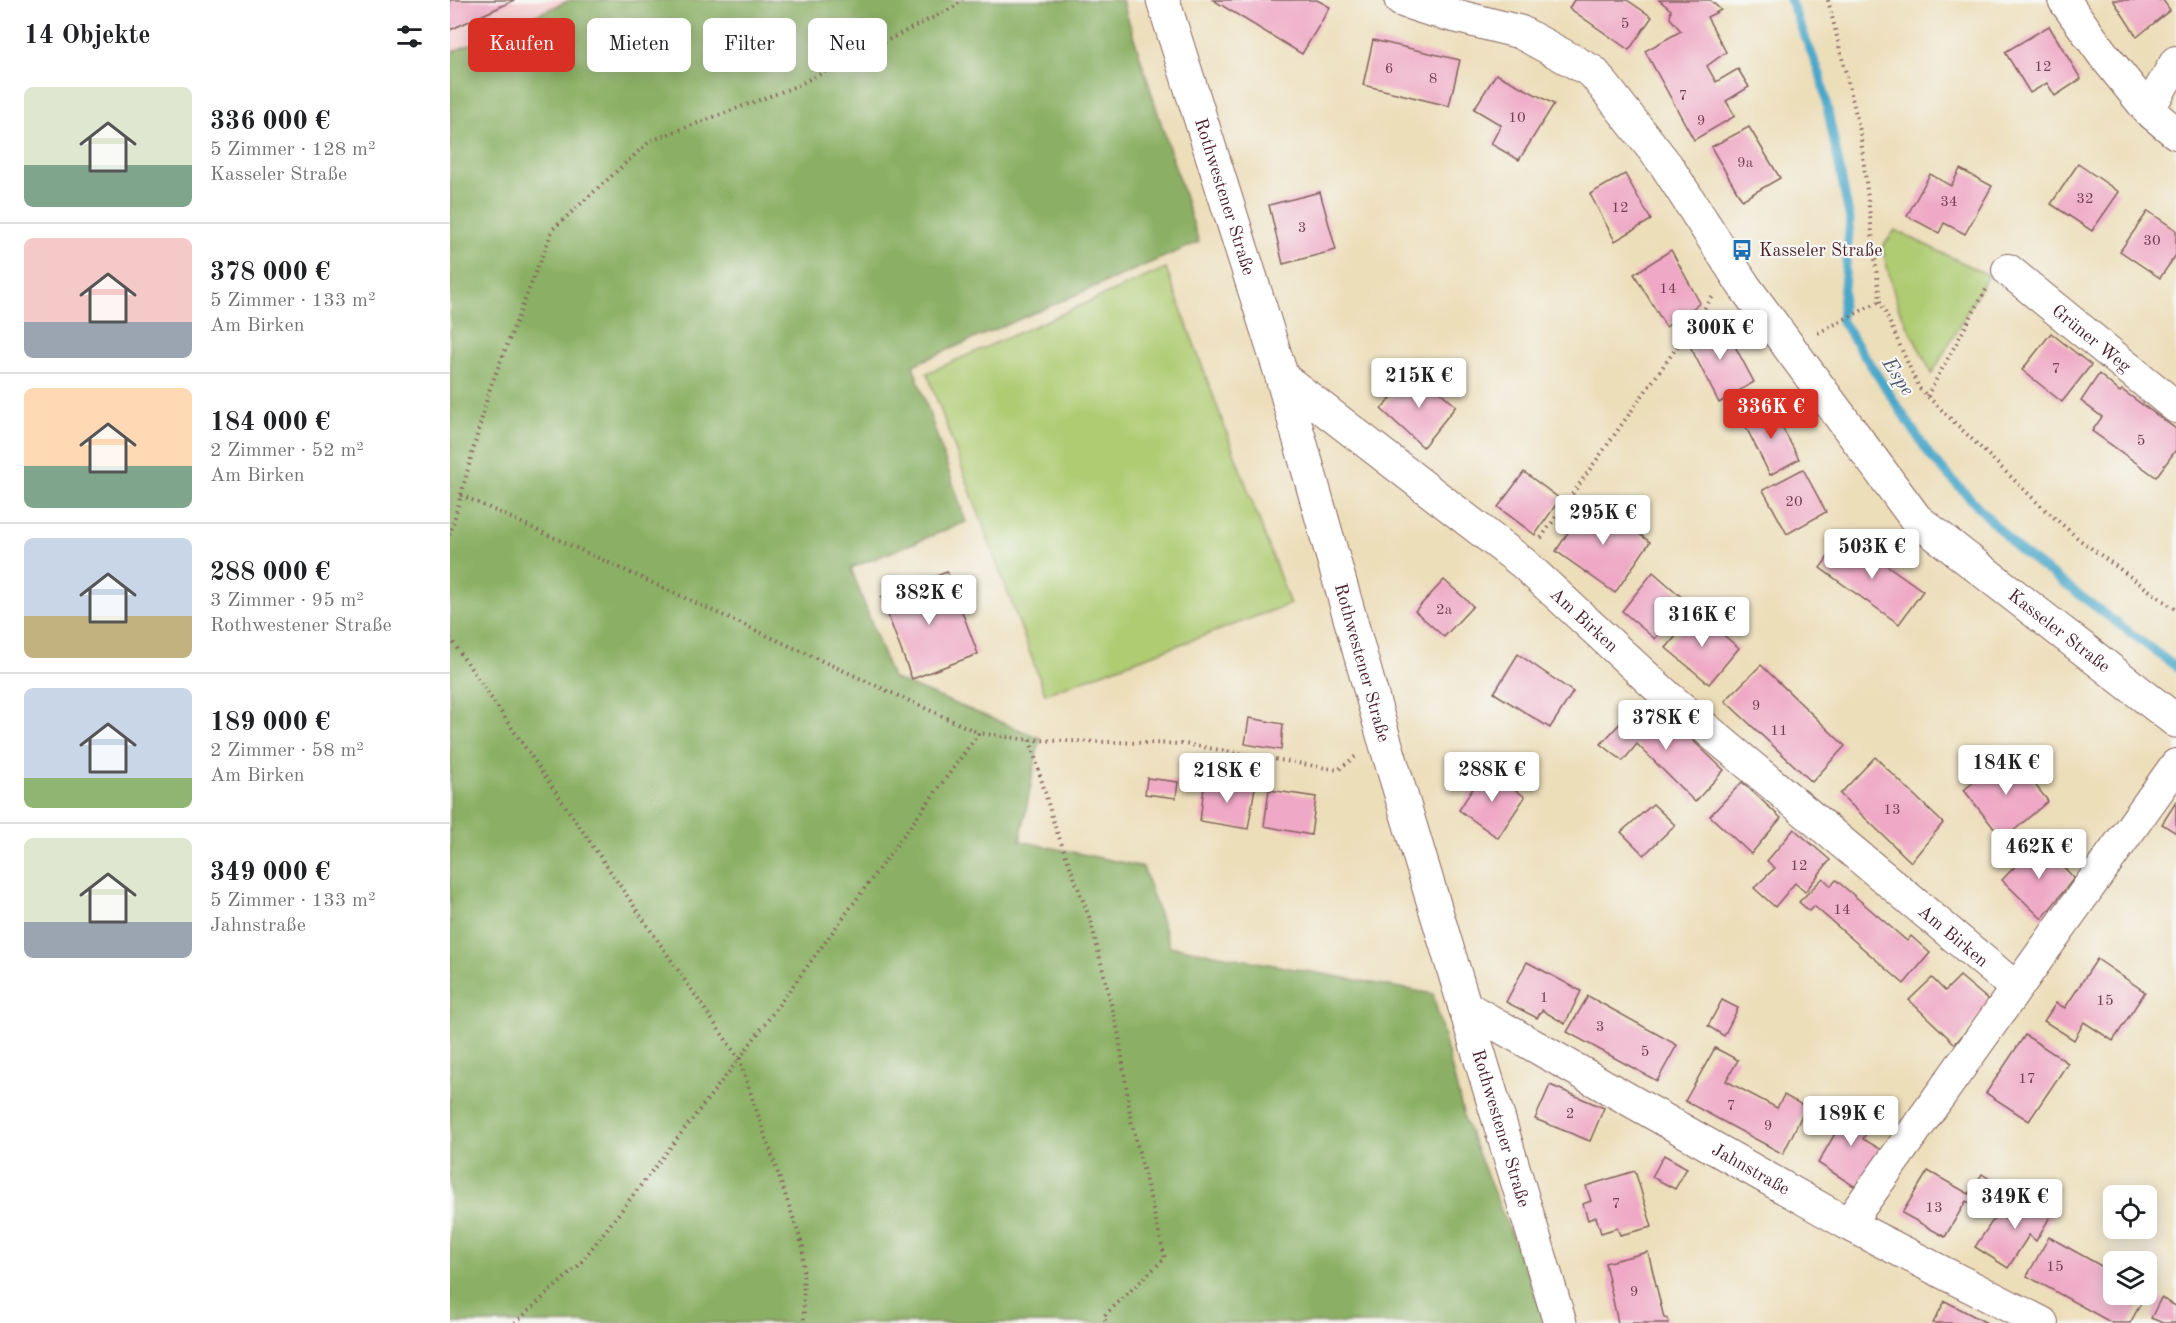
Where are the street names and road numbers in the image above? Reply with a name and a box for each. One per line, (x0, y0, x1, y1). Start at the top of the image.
street label: Rothwestener Straße (1191, 116, 1257, 278)
street label: Grüner Weg (2048, 302, 2134, 376)
street label: Rothwestener Straße (1331, 582, 1393, 744)
street label: Am Birken (1546, 585, 1621, 656)
street label: Kasseler Straße (2005, 586, 2113, 676)
street label: Am Birken (1914, 902, 1992, 971)
street label: Rothwestener Straße (1468, 1048, 1533, 1210)
street label: Jahnstraße (1708, 1141, 1792, 1199)

